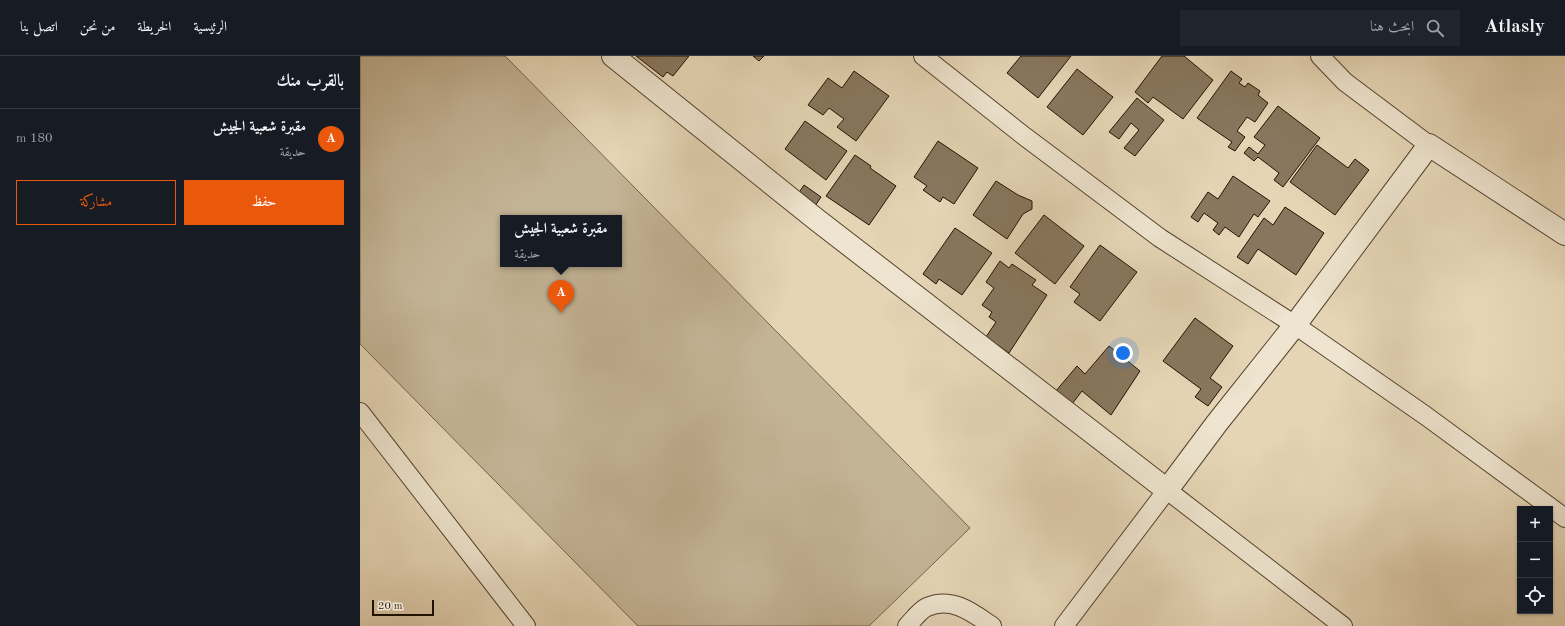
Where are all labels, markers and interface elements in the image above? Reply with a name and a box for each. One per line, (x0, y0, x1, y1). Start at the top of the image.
search box (1180, 10, 1460, 46)
icon: search (1424, 17, 1446, 39)
text: Atlasly (1484, 18, 1545, 37)
text: اتصل بنا (20, 20, 58, 34)
text: من نحن (80, 20, 115, 34)
text: الخريطة (137, 20, 171, 34)
text: الرئيسية (193, 20, 227, 34)
text: ابحث هنا (1370, 20, 1414, 35)
text: بالقرب منك (276, 73, 344, 90)
text: مقبرة شعبية الجيش (213, 120, 306, 135)
text: 180 m (16, 132, 53, 145)
text: A (326, 132, 336, 145)
text: حديقة (280, 146, 306, 159)
button: مشاركة (16, 180, 176, 225)
button: حفظ (184, 180, 344, 225)
popup (500, 215, 622, 267)
text: مقبرة شعبية الجيش (514, 222, 608, 237)
text: حديقة (514, 248, 541, 261)
pin: A (548, 280, 574, 313)
your location (1113, 343, 1133, 363)
map controls (1517, 506, 1553, 614)
button: + (1517, 506, 1553, 542)
button: − (1517, 542, 1553, 578)
button: locate (1517, 578, 1553, 614)
scale bar (372, 598, 434, 617)
text: 20 m (378, 601, 403, 612)

